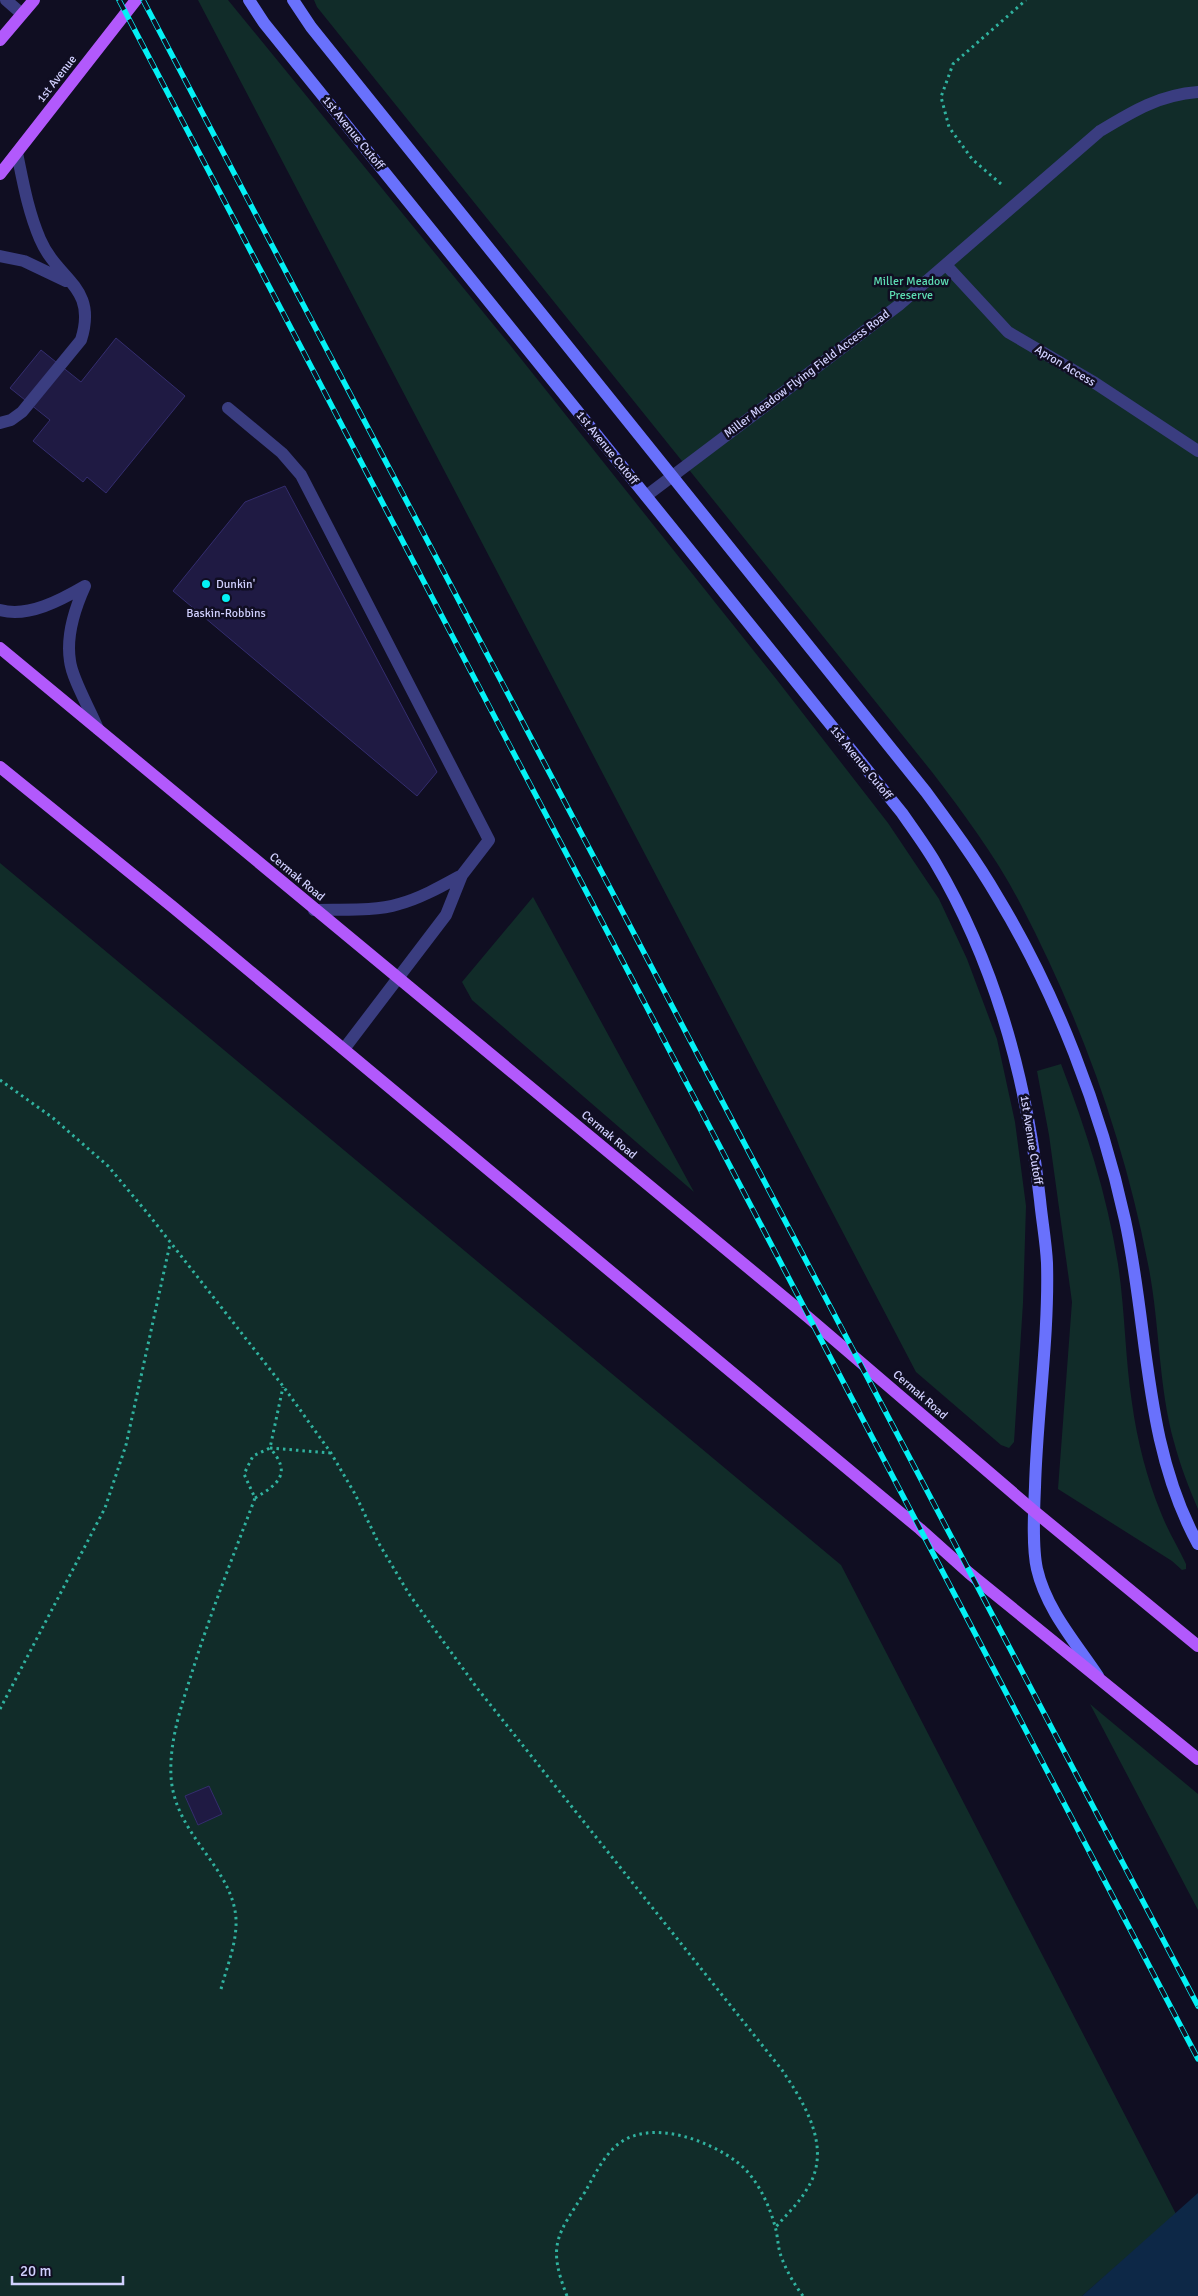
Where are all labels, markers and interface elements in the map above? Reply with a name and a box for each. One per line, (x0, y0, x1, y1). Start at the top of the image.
street label: 1st Avenue (34, 52, 80, 106)
street label: 1st Avenue Cutoff (319, 93, 388, 174)
park label: Miller Meadow Preserve (873, 274, 949, 303)
street label: Miller Meadow Flying Field Access Road (721, 307, 893, 441)
street label: Apron Access (1032, 342, 1098, 390)
street label: 1st Avenue Cutoff (573, 408, 642, 489)
place label: Dunkin' (216, 577, 255, 592)
marker: Dunkin' (200, 578, 212, 590)
marker: Baskin-Robbins (220, 592, 232, 604)
place label: Baskin-Robbins (186, 606, 266, 621)
street label: 1st Avenue Cutoff (827, 723, 896, 804)
street label: Cermak Road (266, 850, 328, 904)
street label: 1st Avenue Cutoff (1017, 1094, 1046, 1187)
street label: Cermak Road (578, 1108, 640, 1162)
street label: Cermak Road (890, 1367, 950, 1423)
scale bar (12, 2254, 124, 2286)
text: 20 m (20, 2262, 51, 2280)

